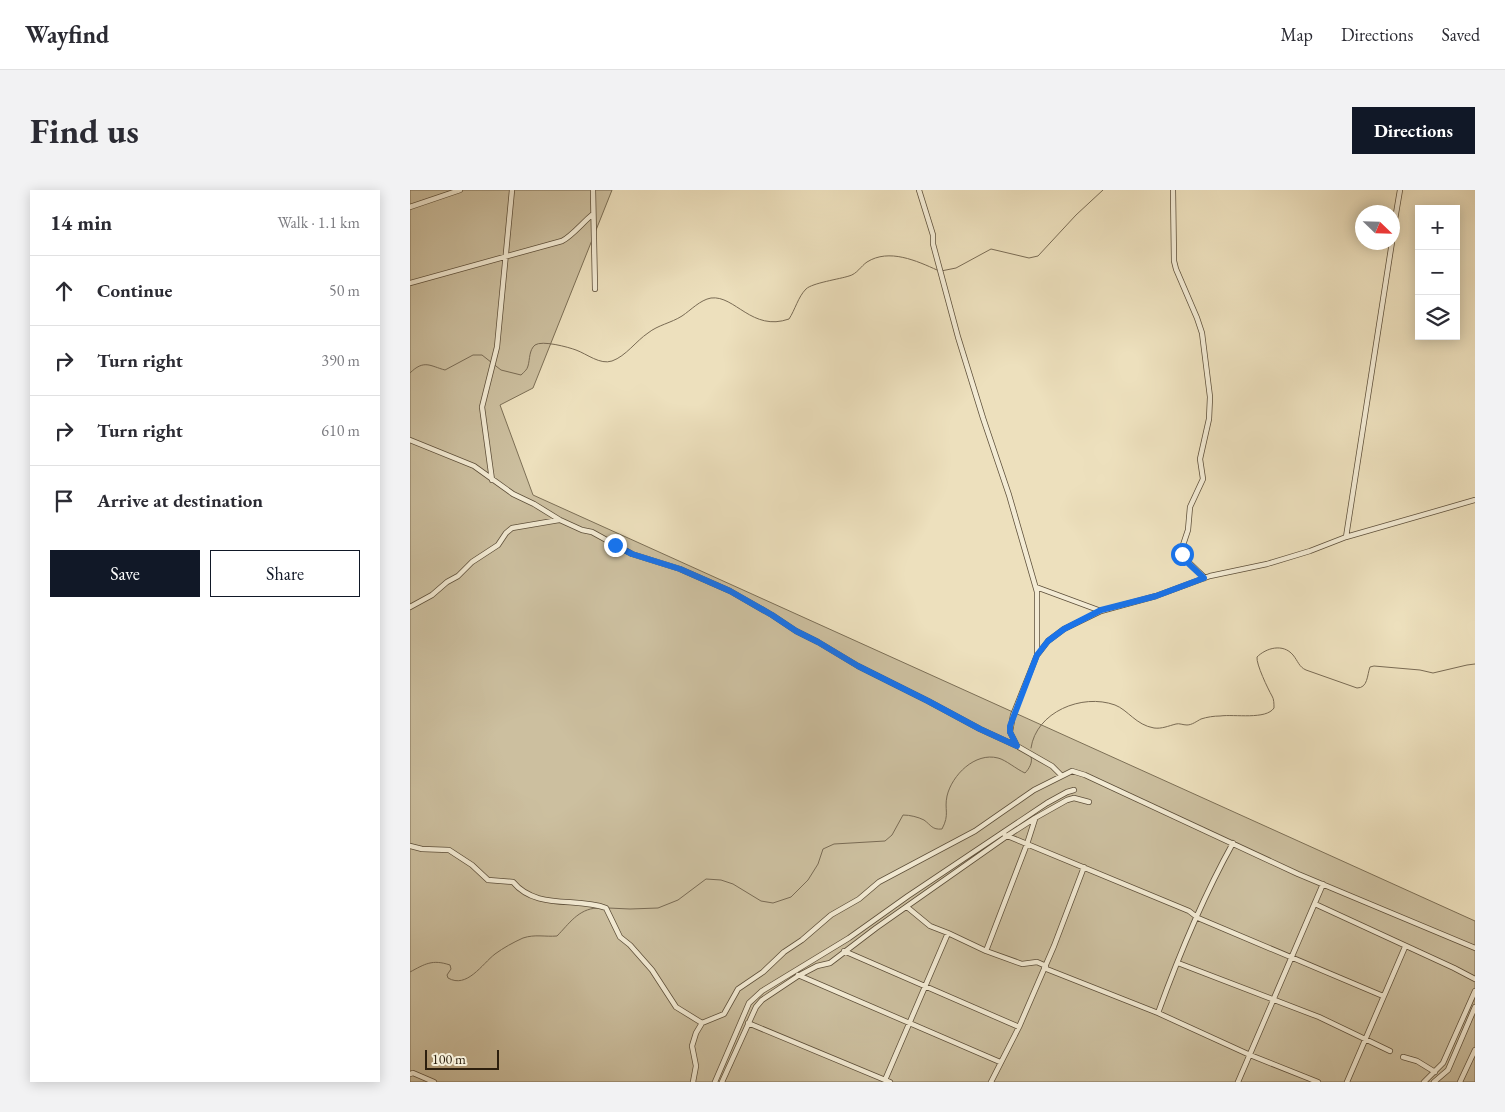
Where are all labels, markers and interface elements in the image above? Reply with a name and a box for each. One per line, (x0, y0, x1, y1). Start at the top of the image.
text: Wayfind (25, 19, 109, 50)
text: Map (1281, 23, 1313, 46)
text: Directions (1341, 23, 1413, 46)
text: Saved (1441, 23, 1480, 46)
button: Directions (1352, 107, 1475, 154)
text: Find us (30, 108, 139, 153)
north arrow (1355, 205, 1400, 250)
map controls (1415, 205, 1460, 340)
button: + (1415, 205, 1460, 250)
text: 14 min (50, 209, 112, 236)
text: Walk · 1.1 km (277, 212, 360, 233)
button: − (1415, 250, 1460, 295)
icon: ahead (50, 277, 78, 305)
text: Continue (97, 278, 172, 303)
text: 50 m (329, 280, 360, 301)
button: layers (1415, 295, 1460, 340)
icon: right (50, 347, 78, 375)
text: Turn right (97, 348, 183, 373)
text: 390 m (321, 350, 360, 371)
icon: right (50, 417, 78, 445)
text: Turn right (97, 418, 183, 443)
text: 610 m (321, 420, 360, 441)
icon: arrive (50, 487, 78, 515)
text: Arrive at destination (97, 488, 263, 513)
route end (604, 534, 627, 557)
route start (1171, 543, 1194, 566)
button: Save (50, 550, 200, 597)
button: Share (210, 550, 360, 597)
scale bar (425, 1047, 499, 1070)
text: 100 m (432, 1050, 466, 1068)

